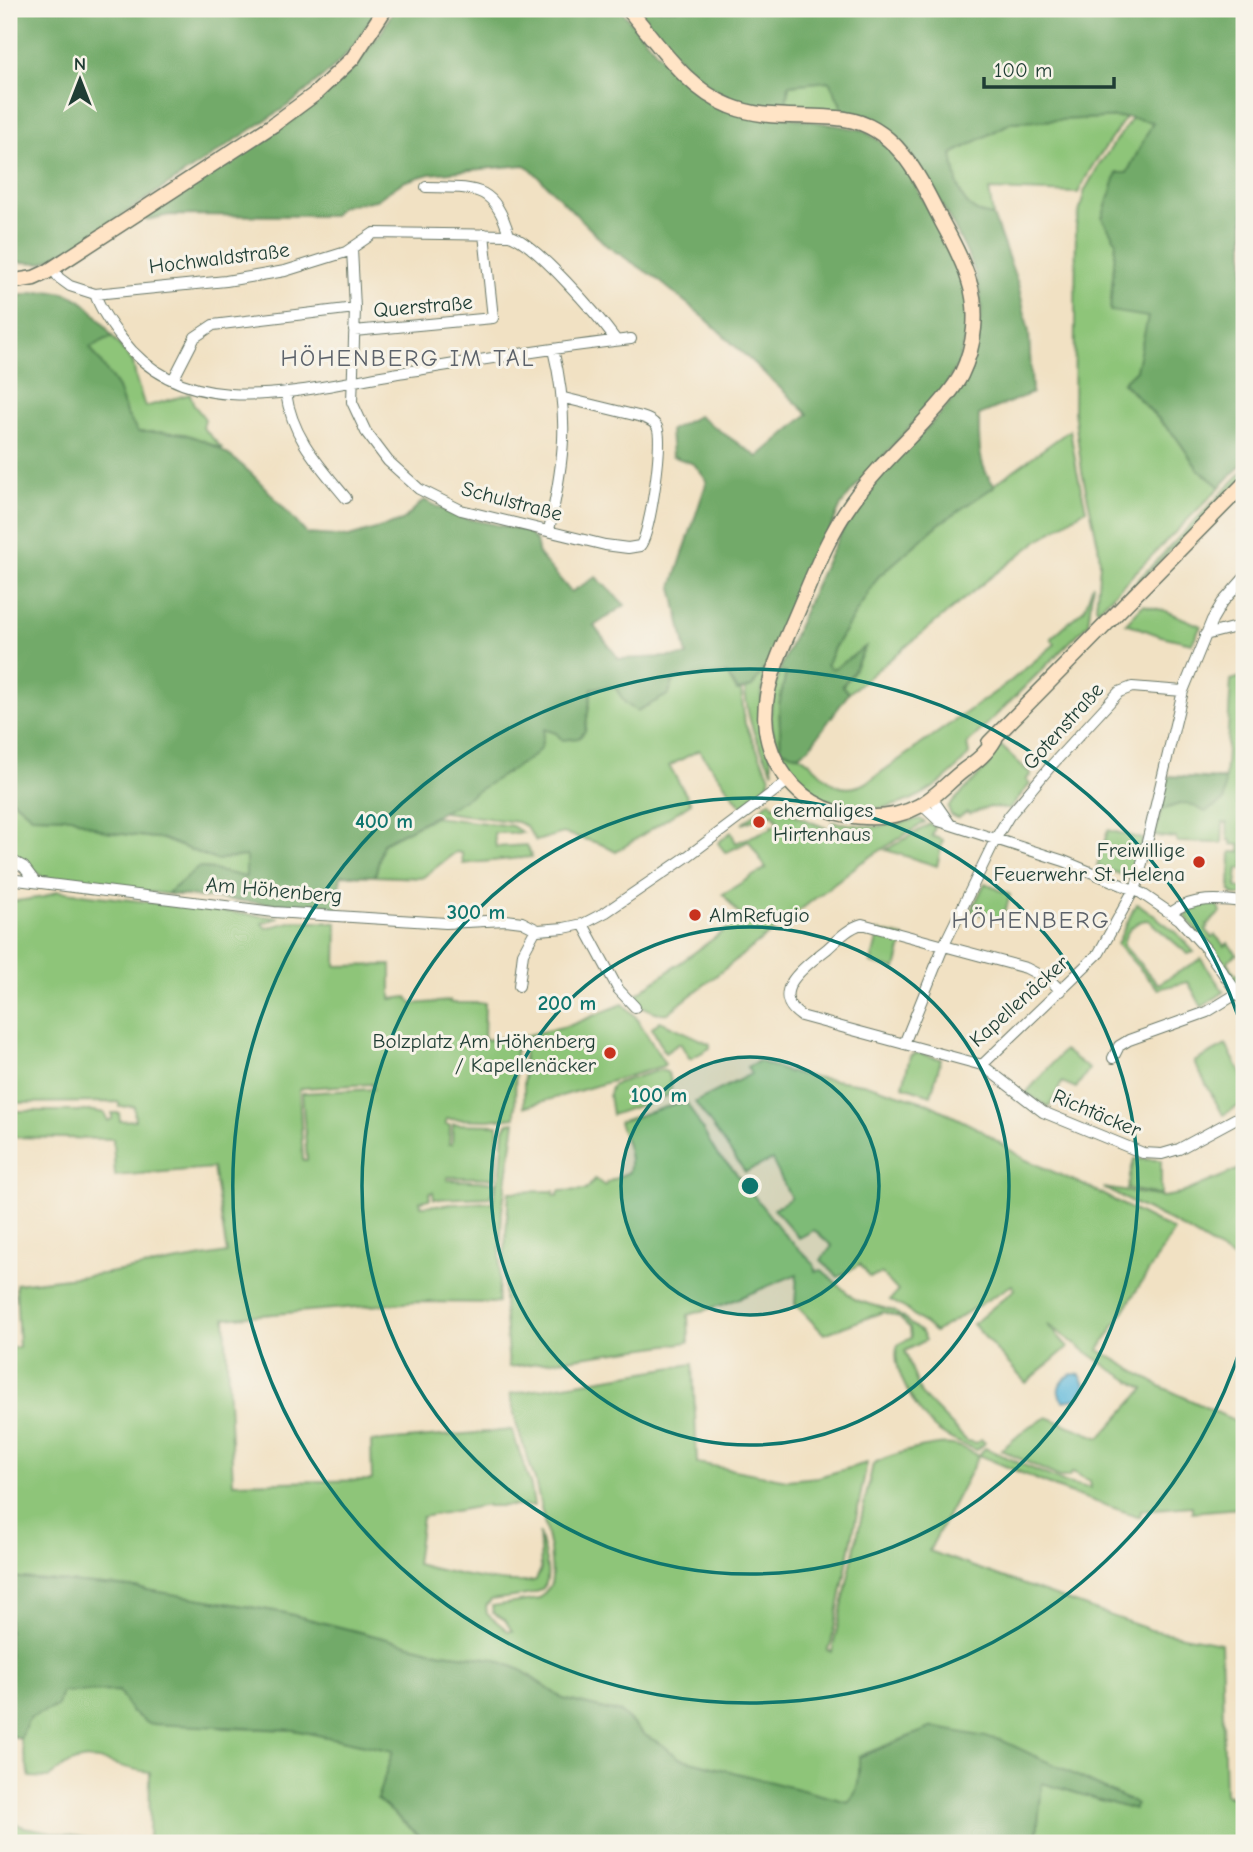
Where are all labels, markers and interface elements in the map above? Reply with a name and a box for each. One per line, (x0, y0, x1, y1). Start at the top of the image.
north arrow (46, 46, 116, 116)
scale bar (984, 46, 1113, 90)
text: N (74, 53, 86, 75)
text: 100 m (994, 58, 1052, 82)
street label: Hochwaldstraße (147, 237, 291, 279)
street label: Querstraße (372, 290, 474, 322)
district label: HÖHENBERG IM TAL (280, 344, 536, 372)
street label: Schulstraße (459, 476, 565, 526)
street label: Gotenstraße (1018, 678, 1108, 774)
place label: ehemaliges Hirtenhaus (773, 798, 873, 846)
text: 400 m (355, 809, 413, 833)
marker: ehemaliges Hirtenhaus (751, 814, 767, 830)
place label: Freiwillige Feuerwehr St. Helena (994, 838, 1185, 886)
marker: Freiwillige Feuerwehr St. Helena (1191, 854, 1207, 870)
street label: Am Höhenberg (205, 872, 343, 908)
text: 300 m (447, 900, 505, 924)
place label: AlmRefugio (709, 903, 810, 927)
district label: HÖHENBERG (951, 906, 1111, 934)
marker: AlmRefugio (687, 907, 703, 923)
street label: Kapellenäcker (964, 950, 1074, 1052)
text: 200 m (538, 991, 596, 1015)
place label: Bolzplatz Am Höhenberg / Kapellenäcker (373, 1029, 597, 1077)
marker: Bolzplatz Am Höhenberg / Kapellenäcker (602, 1045, 618, 1061)
text: 100 m (631, 1083, 687, 1107)
street label: Richtäcker (1049, 1084, 1145, 1143)
centre of rings (738, 1174, 762, 1198)

